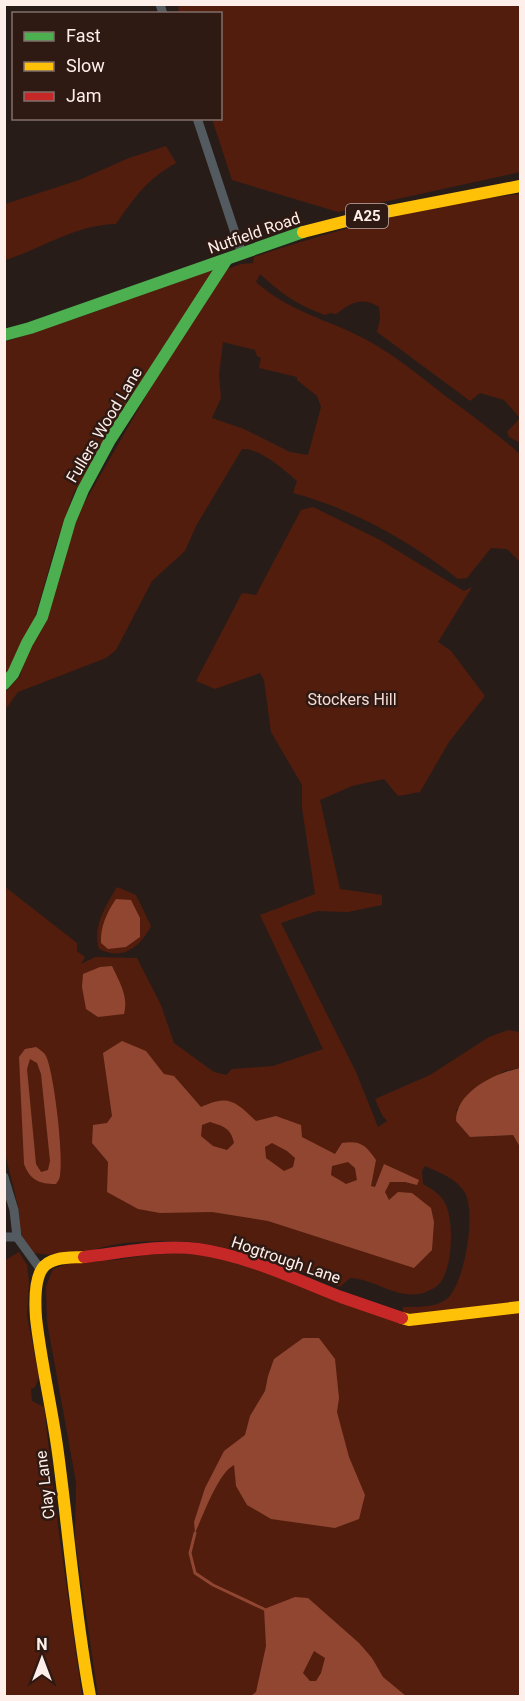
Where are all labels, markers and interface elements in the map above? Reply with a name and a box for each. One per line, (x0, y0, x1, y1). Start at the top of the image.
legend (12, 12, 222, 120)
text: Fast (66, 25, 101, 46)
text: Slow (66, 55, 105, 76)
text: Jam (66, 85, 102, 106)
road number: A25 (346, 204, 388, 228)
street label: Nutfield Road (205, 208, 303, 258)
street label: Fullers Wood Lane (62, 364, 146, 486)
park label: Stockers Hill (307, 690, 397, 709)
street label: Hogtrough Lane (229, 1232, 343, 1288)
street label: Clay Lane (31, 1450, 59, 1520)
north arrow (12, 1629, 72, 1689)
text: N (36, 1635, 48, 1654)

